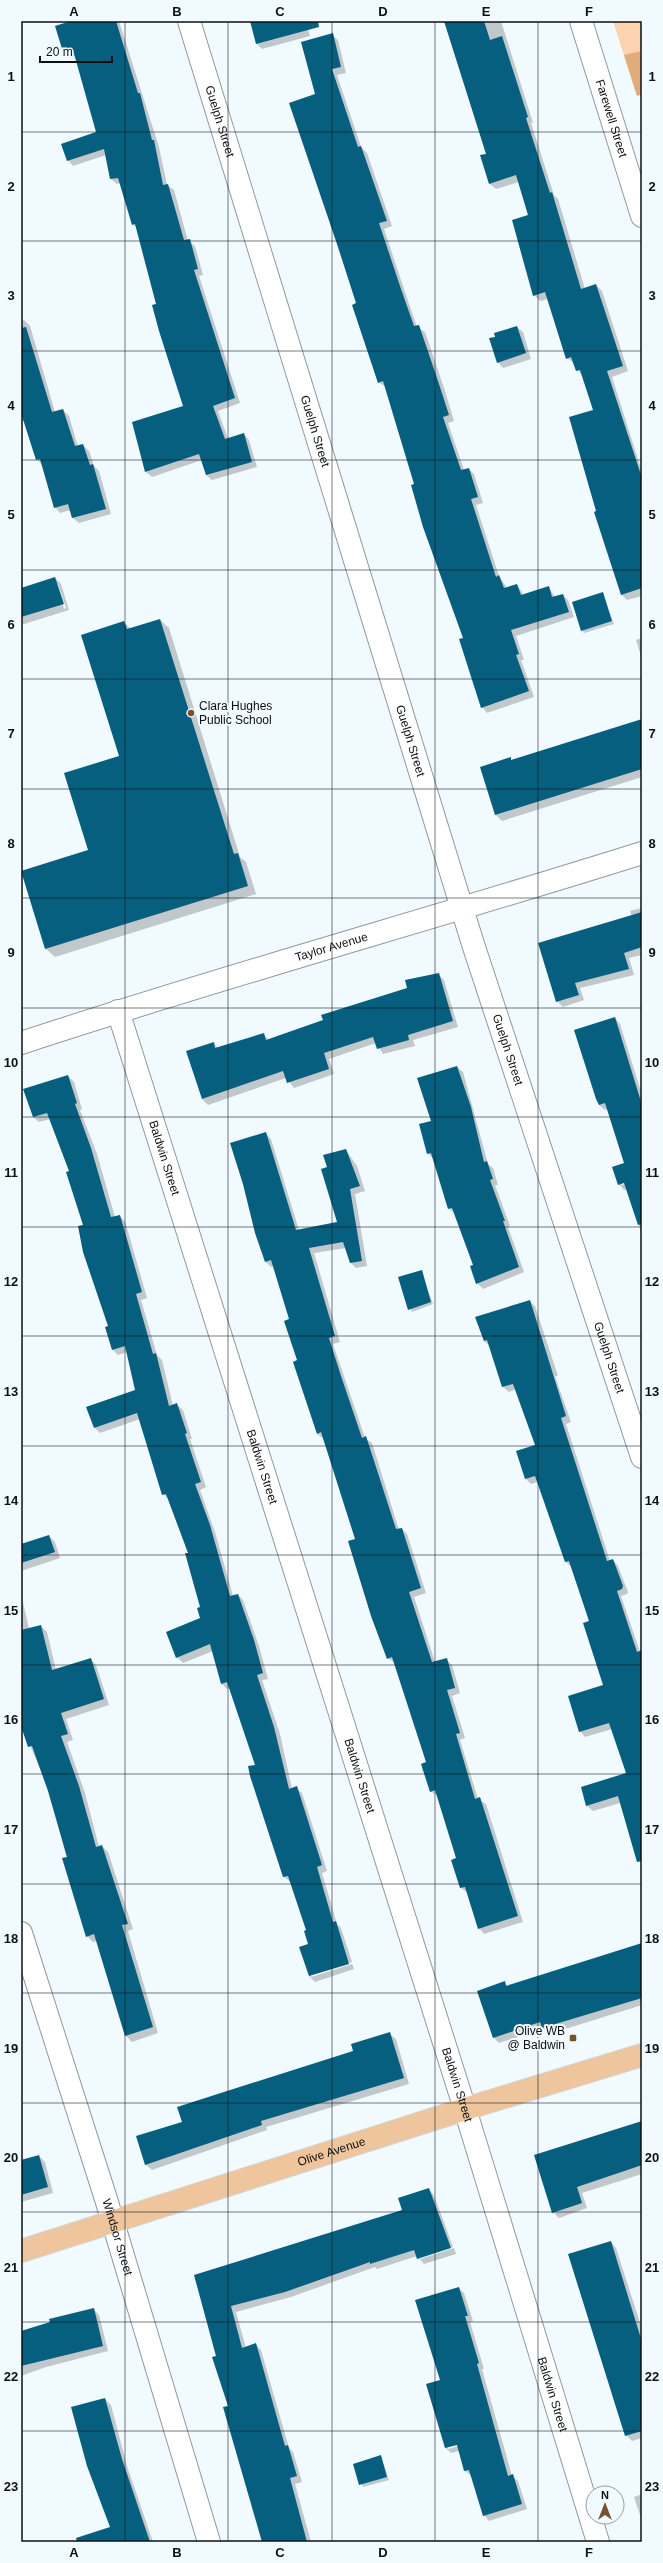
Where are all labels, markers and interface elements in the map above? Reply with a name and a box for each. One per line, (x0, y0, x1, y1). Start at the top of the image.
text: A (69, 4, 79, 19)
text: B (172, 4, 182, 19)
text: C (275, 4, 285, 19)
text: D (378, 4, 388, 19)
text: E (482, 4, 491, 19)
text: F (585, 4, 593, 19)
scale bar (40, 38, 112, 64)
text: 20 m (46, 45, 73, 59)
text: 1 (7, 69, 15, 84)
text: 1 (648, 69, 656, 84)
street label: Farewell Street (593, 78, 630, 160)
street label: Guelph Street (202, 84, 238, 159)
text: 2 (7, 179, 15, 194)
text: 2 (648, 179, 656, 194)
text: 3 (7, 288, 15, 303)
text: 3 (648, 288, 656, 303)
street label: Guelph Street (298, 394, 333, 469)
text: 4 (7, 398, 15, 413)
text: 4 (648, 398, 656, 413)
text: 5 (7, 507, 15, 522)
text: 5 (648, 507, 656, 522)
text: 6 (7, 617, 15, 632)
text: 6 (648, 617, 656, 632)
place label: Clara Hughes Public School (199, 699, 272, 727)
street label: Guelph Street (393, 703, 428, 779)
marker: Clara Hughes Public School (186, 708, 196, 718)
text: 7 (7, 726, 15, 741)
text: 7 (648, 726, 656, 741)
text: 8 (7, 836, 15, 851)
text: 8 (648, 836, 656, 851)
street label: Taylor Avenue (293, 929, 370, 964)
text: 9 (7, 945, 15, 960)
text: 9 (648, 945, 656, 960)
street label: Guelph Street (490, 1012, 526, 1088)
text: 10 (4, 1055, 18, 1070)
text: 10 (645, 1055, 659, 1070)
street label: Baldwin Street (146, 1119, 183, 1198)
text: 11 (4, 1165, 18, 1180)
text: 11 (645, 1165, 659, 1180)
text: 12 (4, 1274, 18, 1289)
text: 12 (645, 1274, 659, 1289)
street label: Guelph Street (591, 1320, 628, 1395)
text: 13 (4, 1384, 18, 1399)
text: 13 (645, 1384, 659, 1399)
street label: Baldwin Street (244, 1428, 281, 1506)
text: 14 (4, 1493, 19, 1508)
text: 14 (645, 1493, 660, 1508)
text: 15 (4, 1603, 18, 1618)
text: 15 (645, 1603, 659, 1618)
text: 16 (4, 1712, 18, 1727)
text: 16 (645, 1712, 659, 1727)
street label: Baldwin Street (341, 1737, 378, 1815)
text: 17 (4, 1822, 18, 1837)
text: 17 (645, 1822, 659, 1837)
text: 18 (4, 1931, 18, 1946)
text: 18 (645, 1931, 659, 1946)
place label: Olive WB @ Baldwin (507, 2024, 565, 2052)
marker: Olive WB @ Baldwin (568, 2033, 578, 2043)
text: 19 (4, 2041, 18, 2056)
text: 19 (645, 2041, 659, 2056)
street label: Baldwin Street (439, 2046, 476, 2124)
street label: Olive Avenue (296, 2134, 368, 2169)
text: 20 (4, 2150, 18, 2165)
text: 20 (645, 2150, 659, 2165)
street label: Windsor Street (99, 2197, 136, 2278)
text: 21 (4, 2260, 18, 2275)
text: 21 (645, 2260, 659, 2275)
street label: Baldwin Street (535, 2355, 571, 2434)
text: 22 (4, 2369, 18, 2384)
text: 22 (645, 2369, 659, 2384)
text: 23 (4, 2479, 18, 2494)
text: 23 (645, 2479, 659, 2494)
north arrow (585, 2485, 625, 2525)
text: N (601, 2489, 609, 2501)
text: A (69, 2545, 79, 2560)
text: B (172, 2545, 182, 2560)
text: C (275, 2545, 285, 2560)
text: D (378, 2545, 388, 2560)
text: E (482, 2545, 491, 2560)
text: F (585, 2545, 593, 2560)

